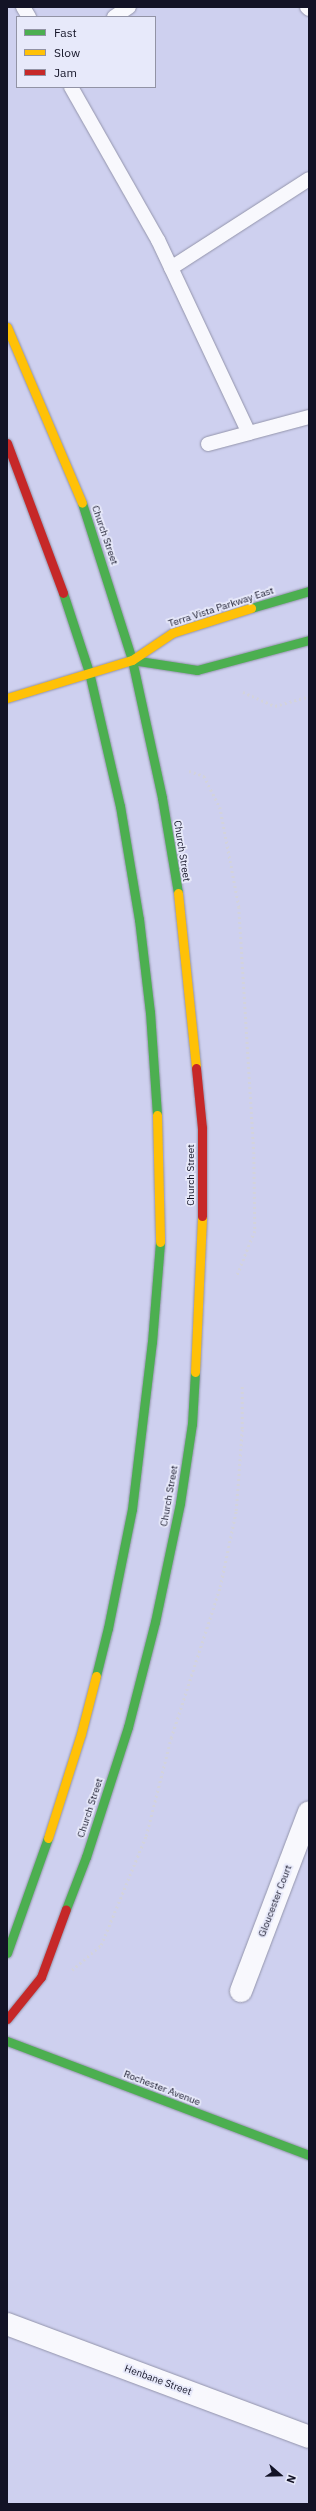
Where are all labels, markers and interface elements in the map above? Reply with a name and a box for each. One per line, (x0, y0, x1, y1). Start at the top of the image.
legend (16, 16, 156, 88)
text: Fast (54, 25, 77, 40)
text: Slow (54, 45, 80, 60)
text: Jam (54, 65, 77, 80)
street label: Church Street (89, 504, 121, 566)
street label: Terra Vista Parkway East (167, 584, 275, 630)
street label: Church Street (171, 820, 193, 882)
street label: Church Street (185, 1144, 197, 1206)
street label: Church Street (158, 1465, 180, 1527)
street label: Church Street (75, 1777, 105, 1839)
street label: Gloucester Court (256, 1863, 294, 1939)
street label: Rochester Avenue (122, 2068, 202, 2108)
street label: Henbane Street (123, 2362, 193, 2398)
north arrow (260, 2455, 300, 2495)
text: N (283, 2473, 299, 2485)

